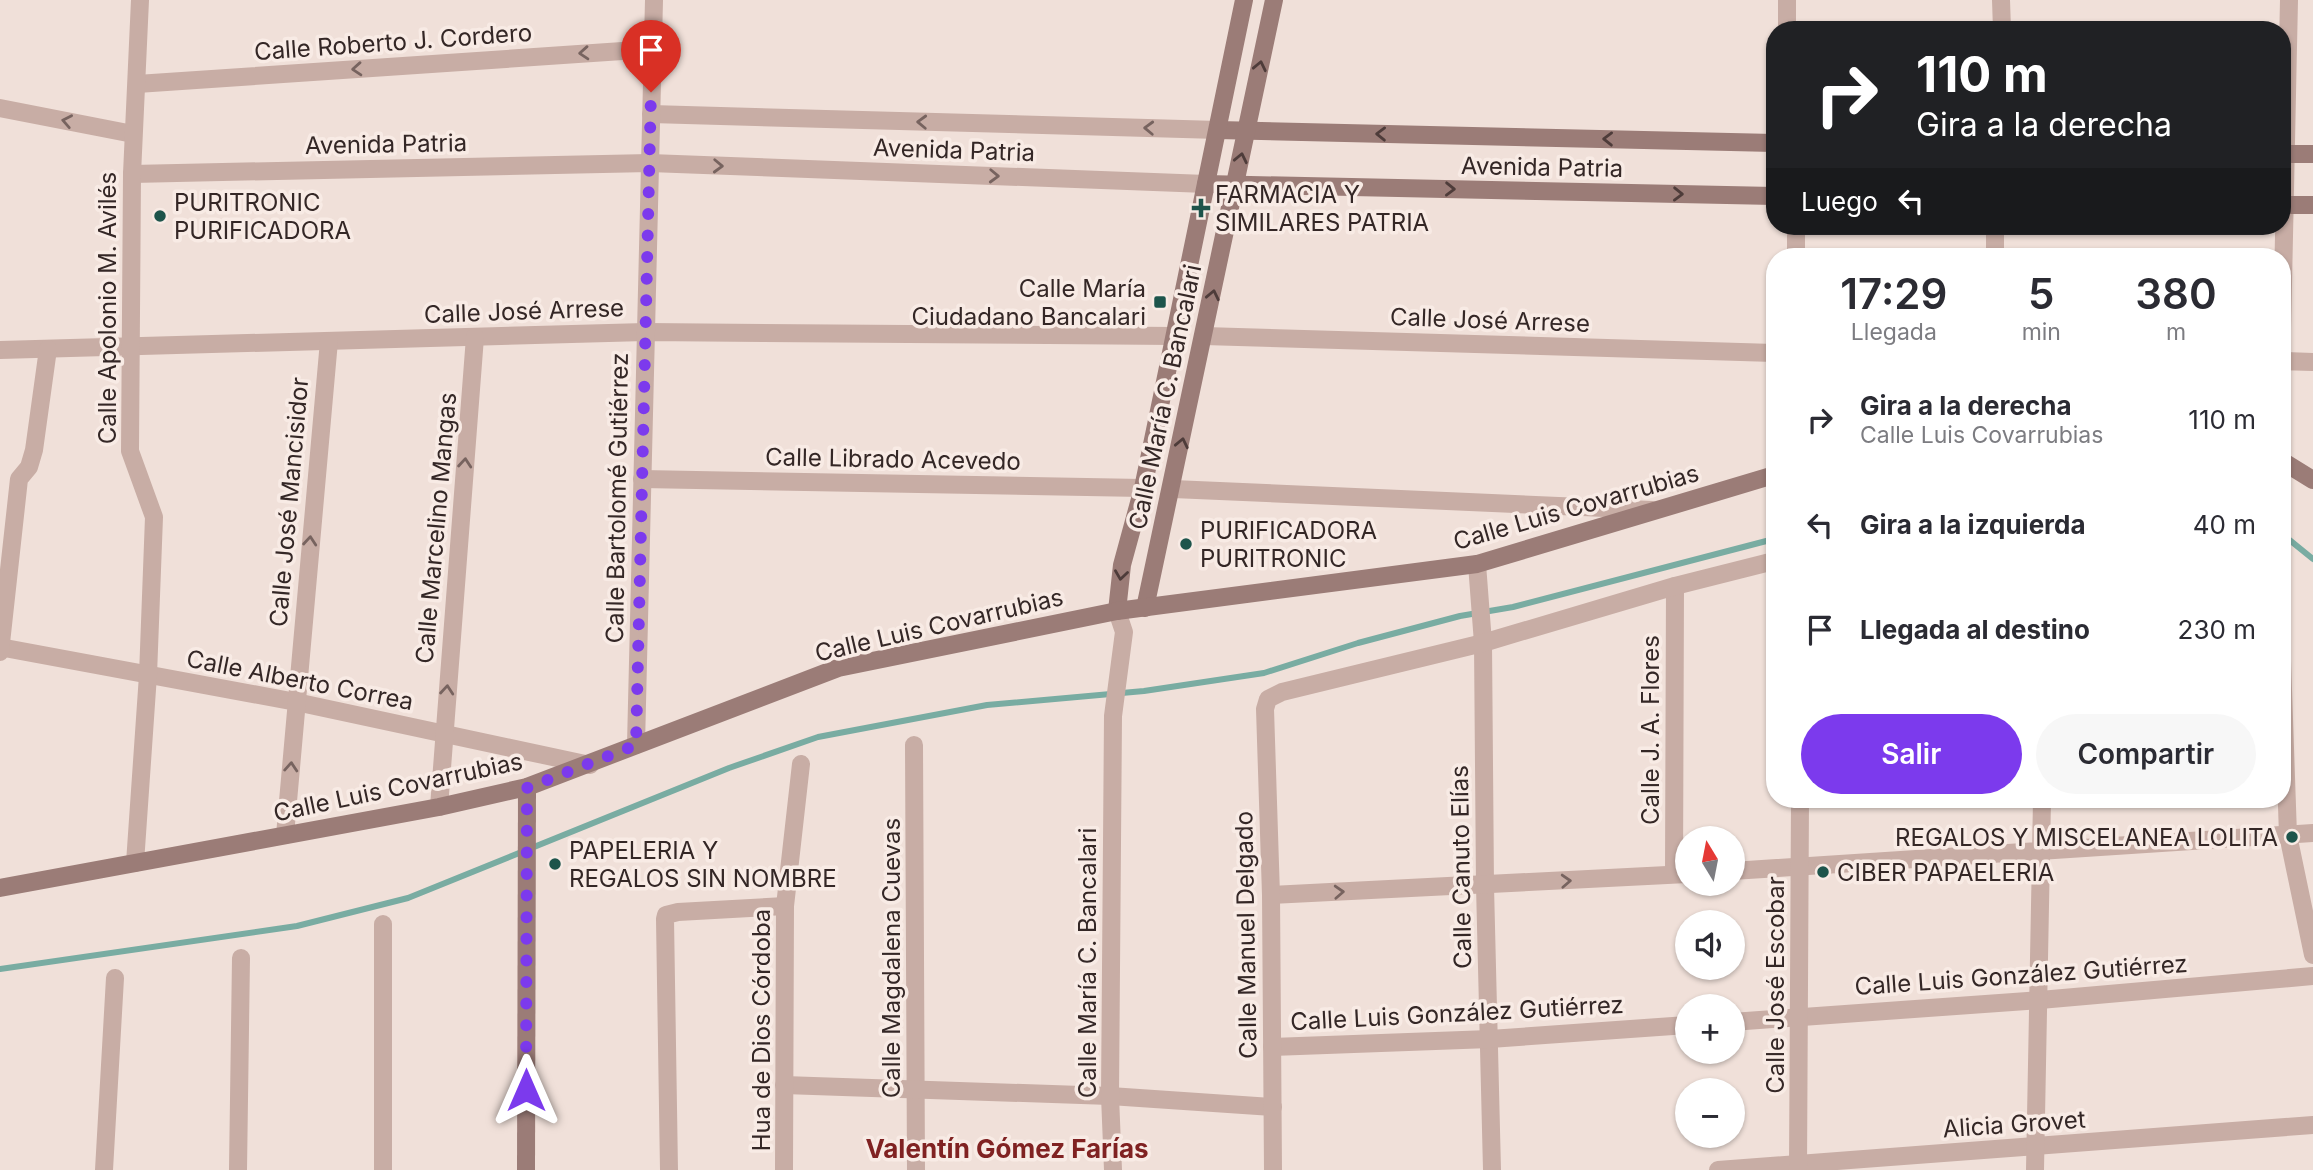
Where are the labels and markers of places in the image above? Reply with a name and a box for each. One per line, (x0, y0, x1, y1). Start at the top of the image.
pin (621, 20, 681, 92)
place label: FARMACIA Y SIMILARES PATRIA (1215, 180, 1429, 237)
place label: PURITRONIC PURIFICADORA (174, 188, 351, 245)
marker: FARMACIA Y SIMILARES PATRIA (1193, 200, 1209, 216)
marker: PURITRONIC PURIFICADORA (152, 208, 168, 224)
place label: Calle María Ciudadano Bancalari (912, 274, 1146, 331)
marker: Calle María Ciudadano Bancalari (1152, 294, 1168, 310)
place label: PURIFICADORA PURITRONIC (1200, 516, 1377, 573)
marker: PURIFICADORA PURITRONIC (1178, 536, 1194, 552)
place label: REGALOS Y MISCELANEA LOLITA (1895, 823, 2278, 852)
marker: REGALOS Y MISCELANEA LOLITA (2284, 829, 2300, 845)
place label: PAPELERIA Y REGALOS SIN NOMBRE (569, 836, 837, 893)
marker: PAPELERIA Y REGALOS SIN NOMBRE (547, 856, 563, 872)
place label: CIBER PAPAELERIA (1837, 858, 2054, 887)
marker: CIBER PAPAELERIA (1815, 864, 1831, 880)

